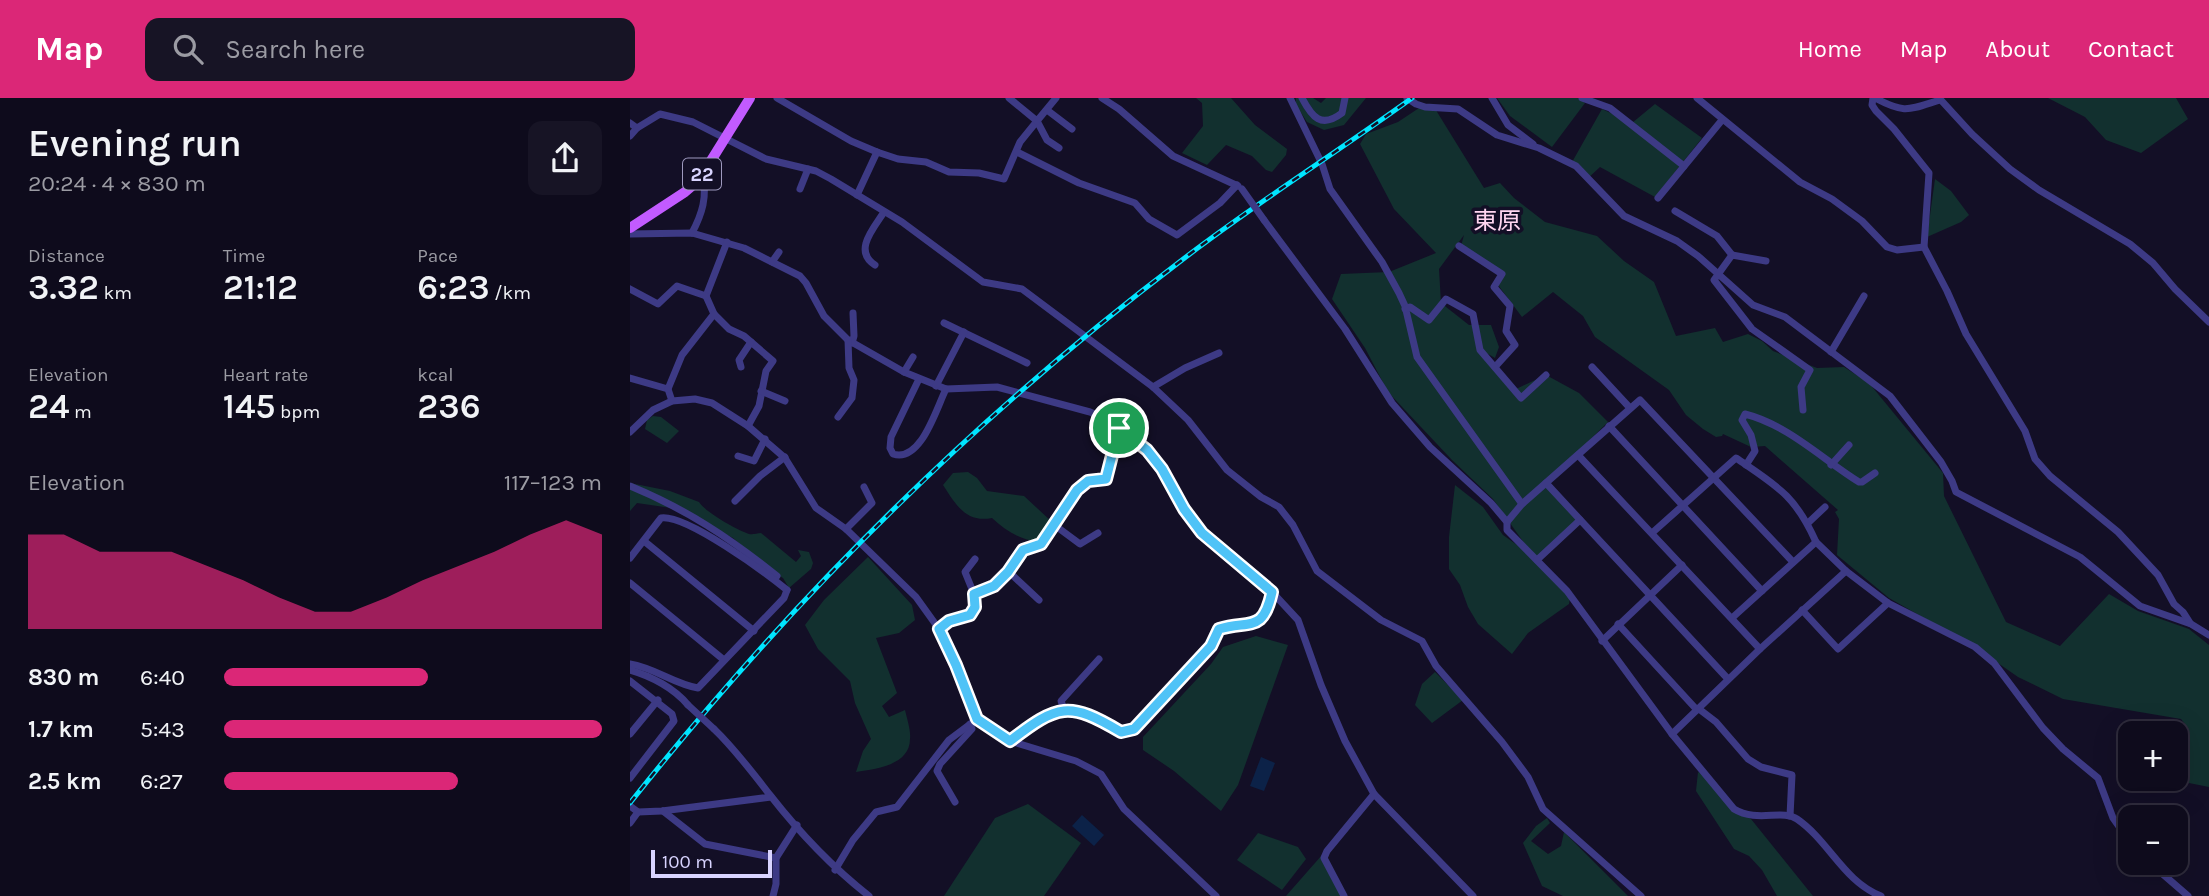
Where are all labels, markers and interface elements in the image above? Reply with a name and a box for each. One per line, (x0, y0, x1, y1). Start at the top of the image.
search box (145, 18, 635, 81)
text: Map (35, 30, 103, 68)
icon: search (169, 30, 207, 68)
text: Search here (225, 34, 365, 65)
text: Home (1798, 35, 1862, 63)
text: Map (1900, 35, 1947, 63)
text: About (1985, 35, 2050, 63)
text: Contact (2088, 35, 2174, 63)
text: Evening run (28, 121, 242, 166)
button: share (528, 121, 602, 195)
road number: 22 (683, 158, 721, 190)
text: 20:24 · 4 × 830 m (28, 170, 206, 197)
district label: 東原 (1473, 207, 1521, 235)
text: Distance (28, 245, 105, 267)
text: Time (223, 245, 265, 267)
text: Pace (417, 245, 458, 267)
text: 3.32 (28, 267, 99, 308)
text: 21:12 (223, 267, 298, 308)
text: 6:23 (417, 267, 490, 308)
text: km (99, 282, 132, 304)
text: /km (490, 282, 531, 304)
text: Elevation (28, 364, 108, 386)
text: Heart rate (223, 364, 308, 386)
text: kcal (417, 364, 454, 386)
text: 24 (28, 386, 69, 427)
text: 145 (223, 386, 276, 427)
text: 236 (417, 386, 481, 427)
pin (1089, 398, 1149, 458)
text: m (69, 401, 92, 423)
text: bpm (276, 401, 320, 423)
icon: arrive (1100, 409, 1138, 447)
text: Elevation (28, 469, 125, 496)
text: 117–123 m (504, 469, 602, 496)
text: 830 m (28, 664, 99, 691)
text: 6:40 (140, 664, 185, 691)
text: 1.7 km (28, 716, 94, 743)
text: 5:43 (140, 716, 185, 743)
map controls (2118, 721, 2188, 875)
button: + (2118, 721, 2188, 791)
text: 2.5 km (28, 768, 102, 795)
text: 6:27 (140, 768, 183, 795)
button: − (2118, 805, 2188, 875)
scale bar (651, 847, 772, 879)
text: 100 m (662, 851, 713, 873)

